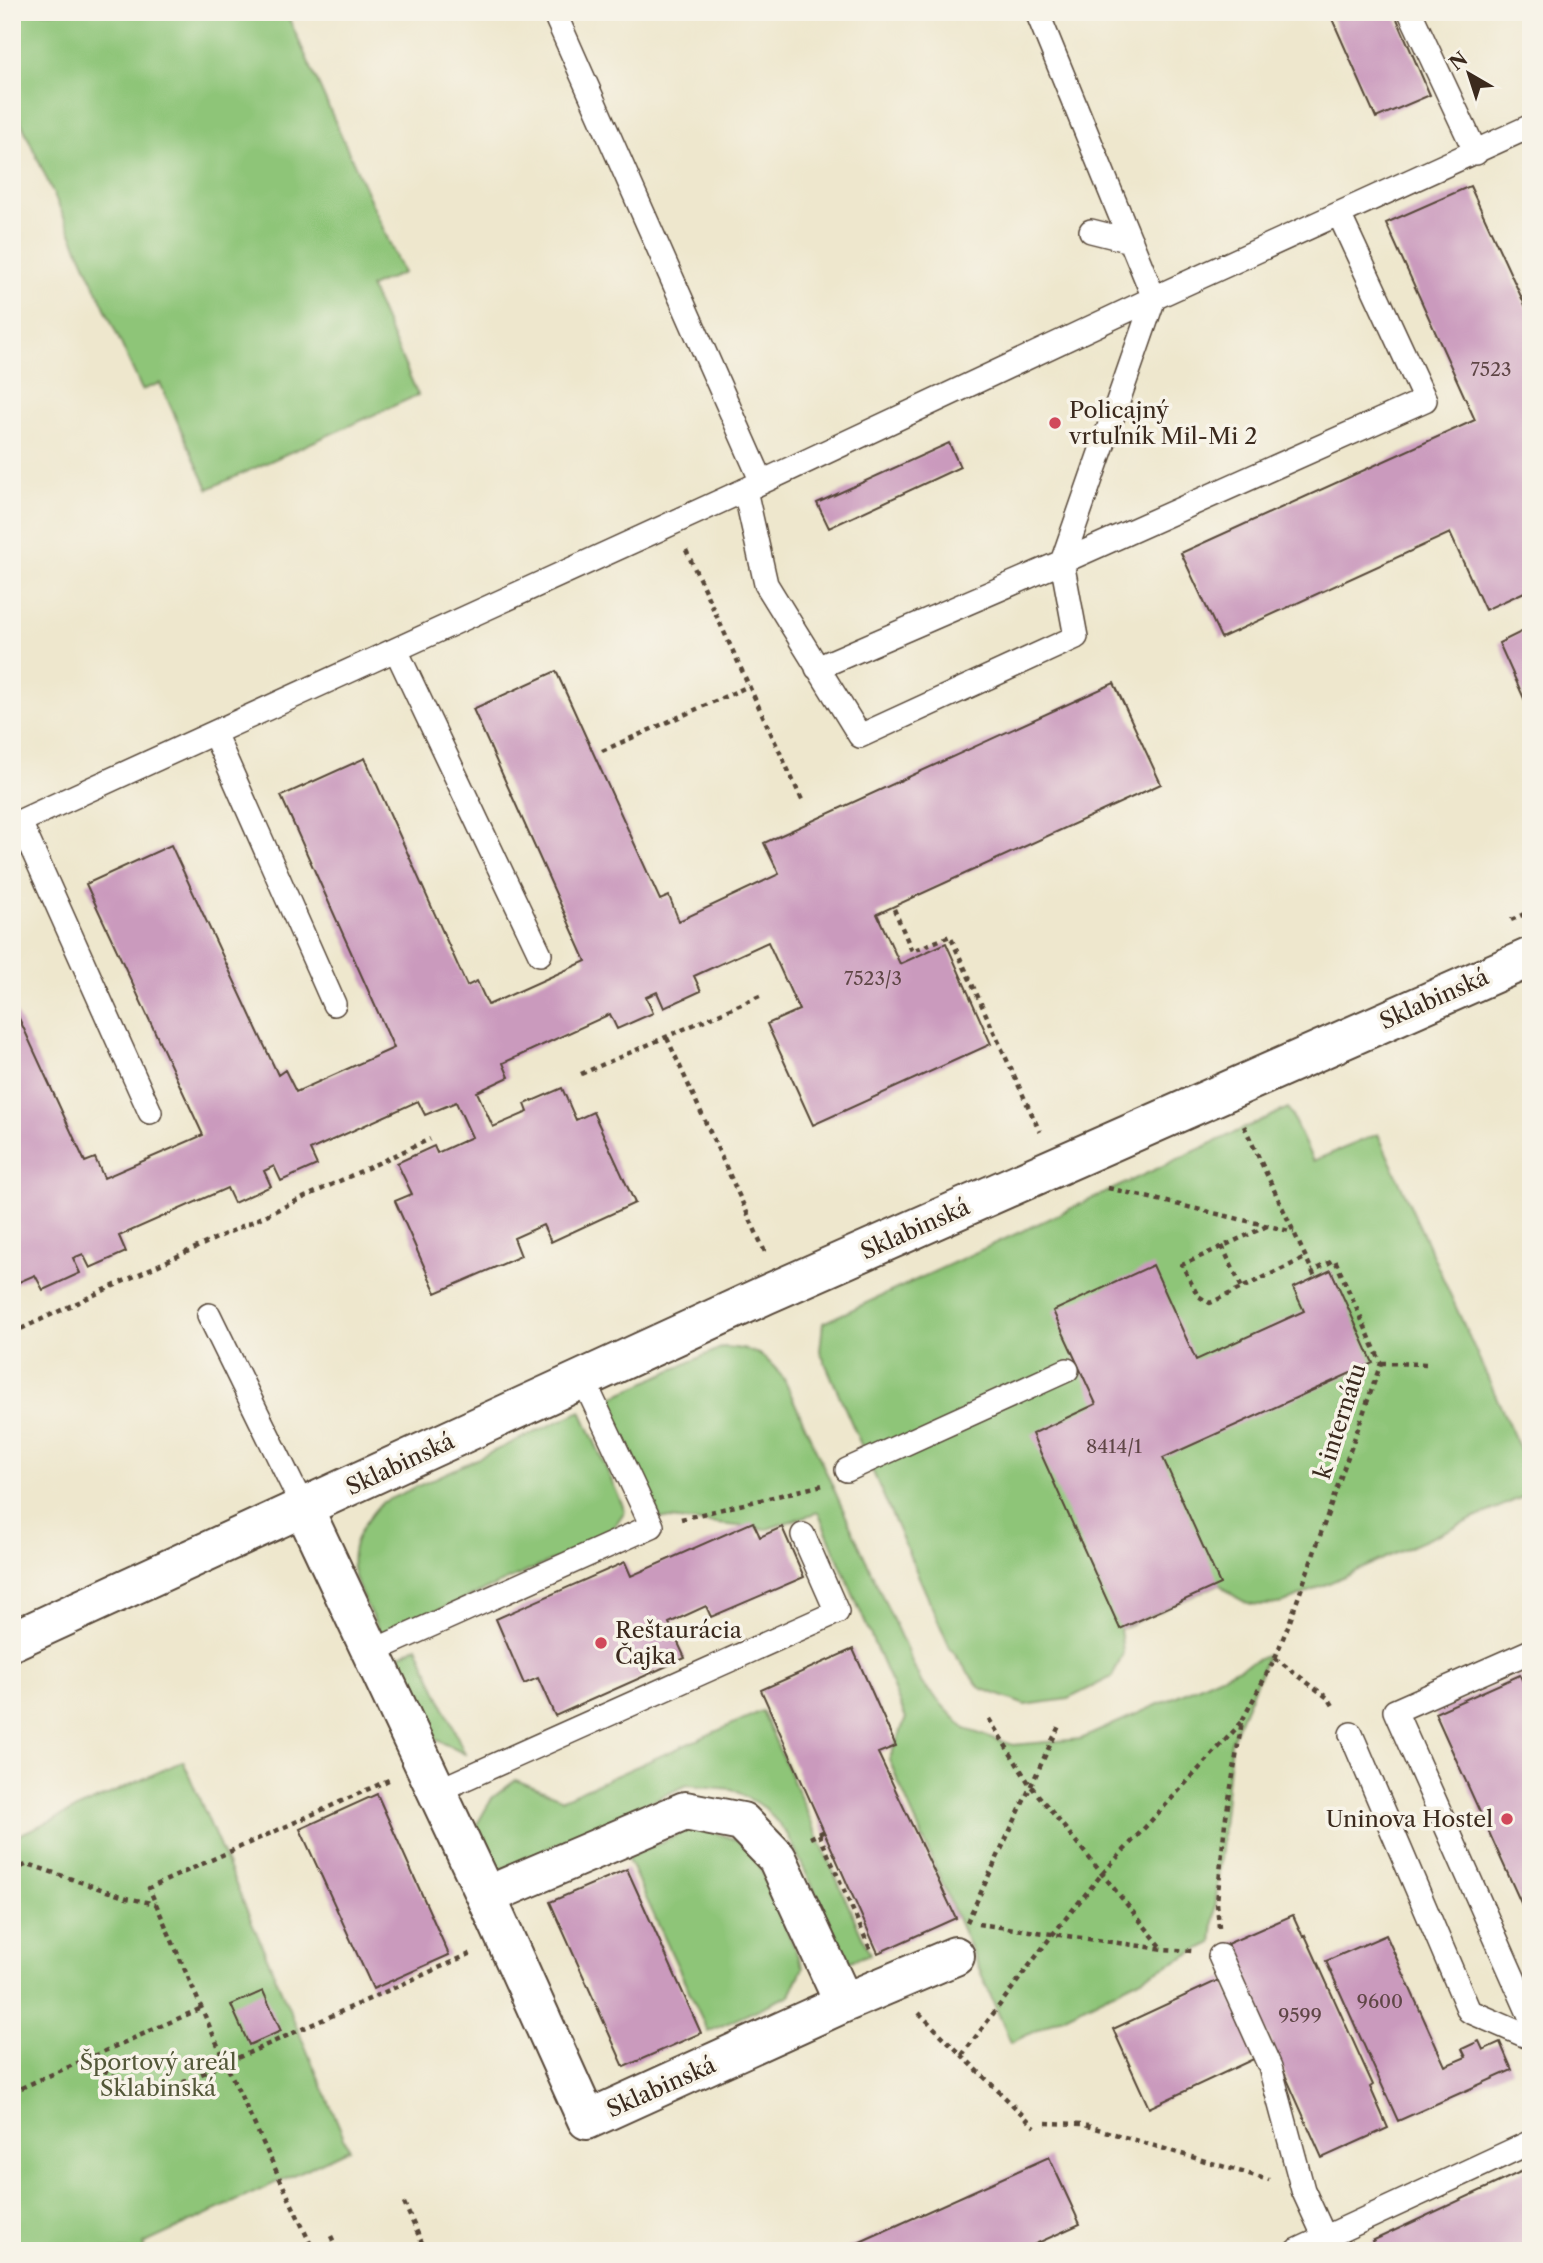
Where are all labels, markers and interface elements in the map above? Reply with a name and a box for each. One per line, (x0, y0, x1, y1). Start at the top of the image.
north arrow (1434, 38, 1504, 108)
text: N (1445, 47, 1472, 75)
house number: 7523 (1470, 358, 1512, 381)
place label: Policajný vrtuľník Mil-Mi 2 (1068, 396, 1258, 450)
marker: Policajný vrtuľník Mil-Mi 2 (1047, 415, 1063, 431)
street label: Sklabinská (1375, 962, 1494, 1035)
house number: 7523/3 (844, 967, 902, 990)
street label: Sklabinská (856, 1192, 975, 1265)
street label: k internátu (1308, 1360, 1372, 1482)
street label: Sklabinská (341, 1426, 459, 1501)
house number: 8414/1 (1086, 1435, 1142, 1458)
place label: Reštaurácia Čajka (615, 1616, 743, 1670)
marker: Reštaurácia Čajka (593, 1635, 609, 1651)
place label: Uninova Hostel (1326, 1805, 1493, 1833)
marker: Uninova Hostel (1499, 1811, 1515, 1827)
house number: 9600 (1357, 1990, 1403, 2013)
house number: 9599 (1278, 2004, 1322, 2027)
park label: Športový areál Sklabinská (79, 2048, 237, 2102)
street label: Sklabinská (602, 2050, 721, 2123)

